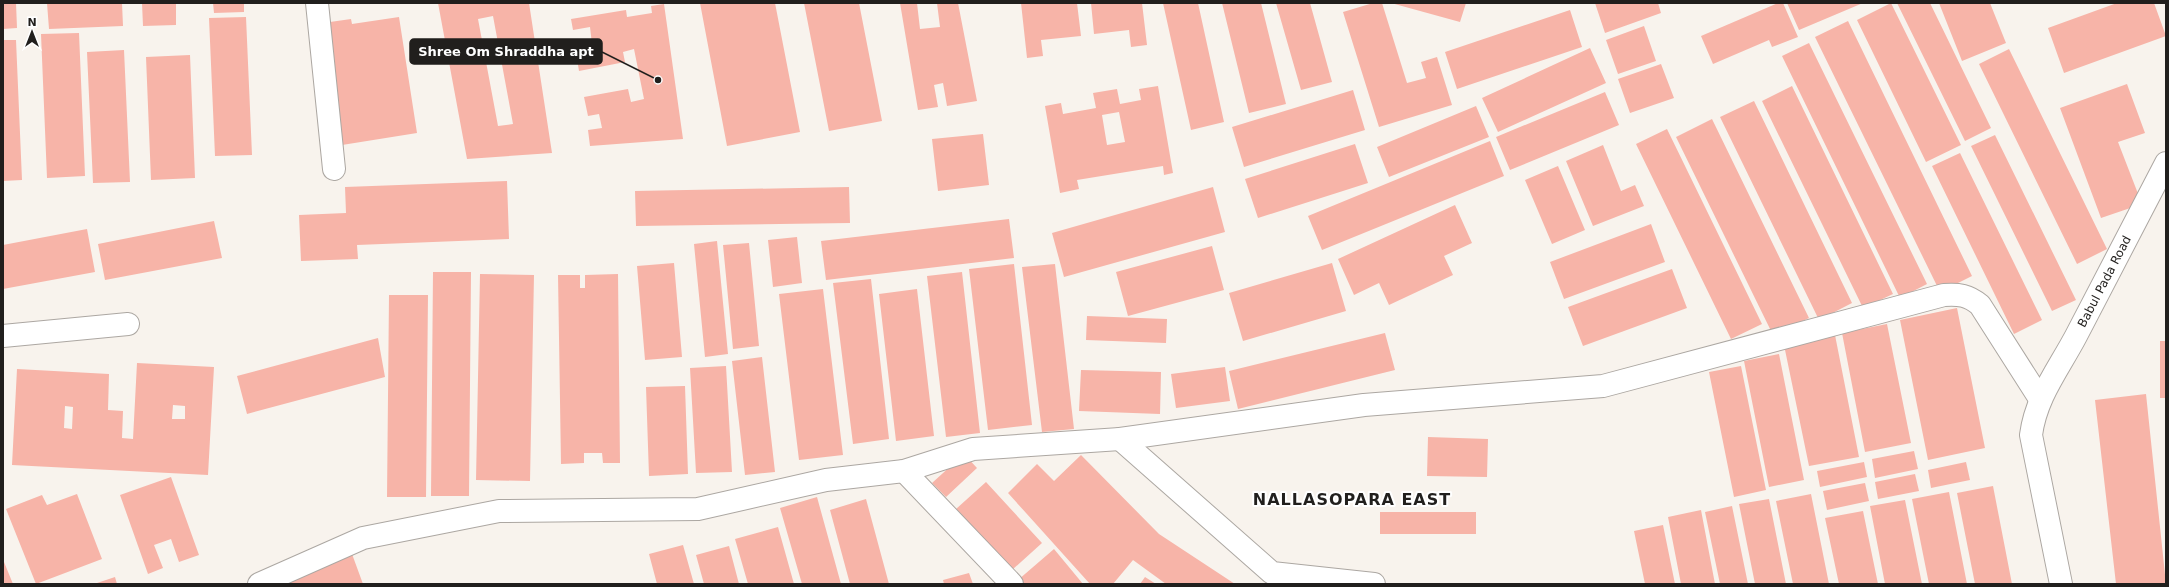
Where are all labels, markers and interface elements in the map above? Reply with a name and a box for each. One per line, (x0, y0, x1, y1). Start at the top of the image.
north arrow (12, 12, 52, 52)
text: N (27, 16, 37, 29)
callout: Shree Om Shraddha apt (410, 39, 602, 64)
text: Shree Om Shraddha apt (418, 44, 594, 59)
street label: Babul Pada Road (2075, 233, 2134, 330)
district label: NALLASOPARA EAST (1253, 490, 1451, 509)

